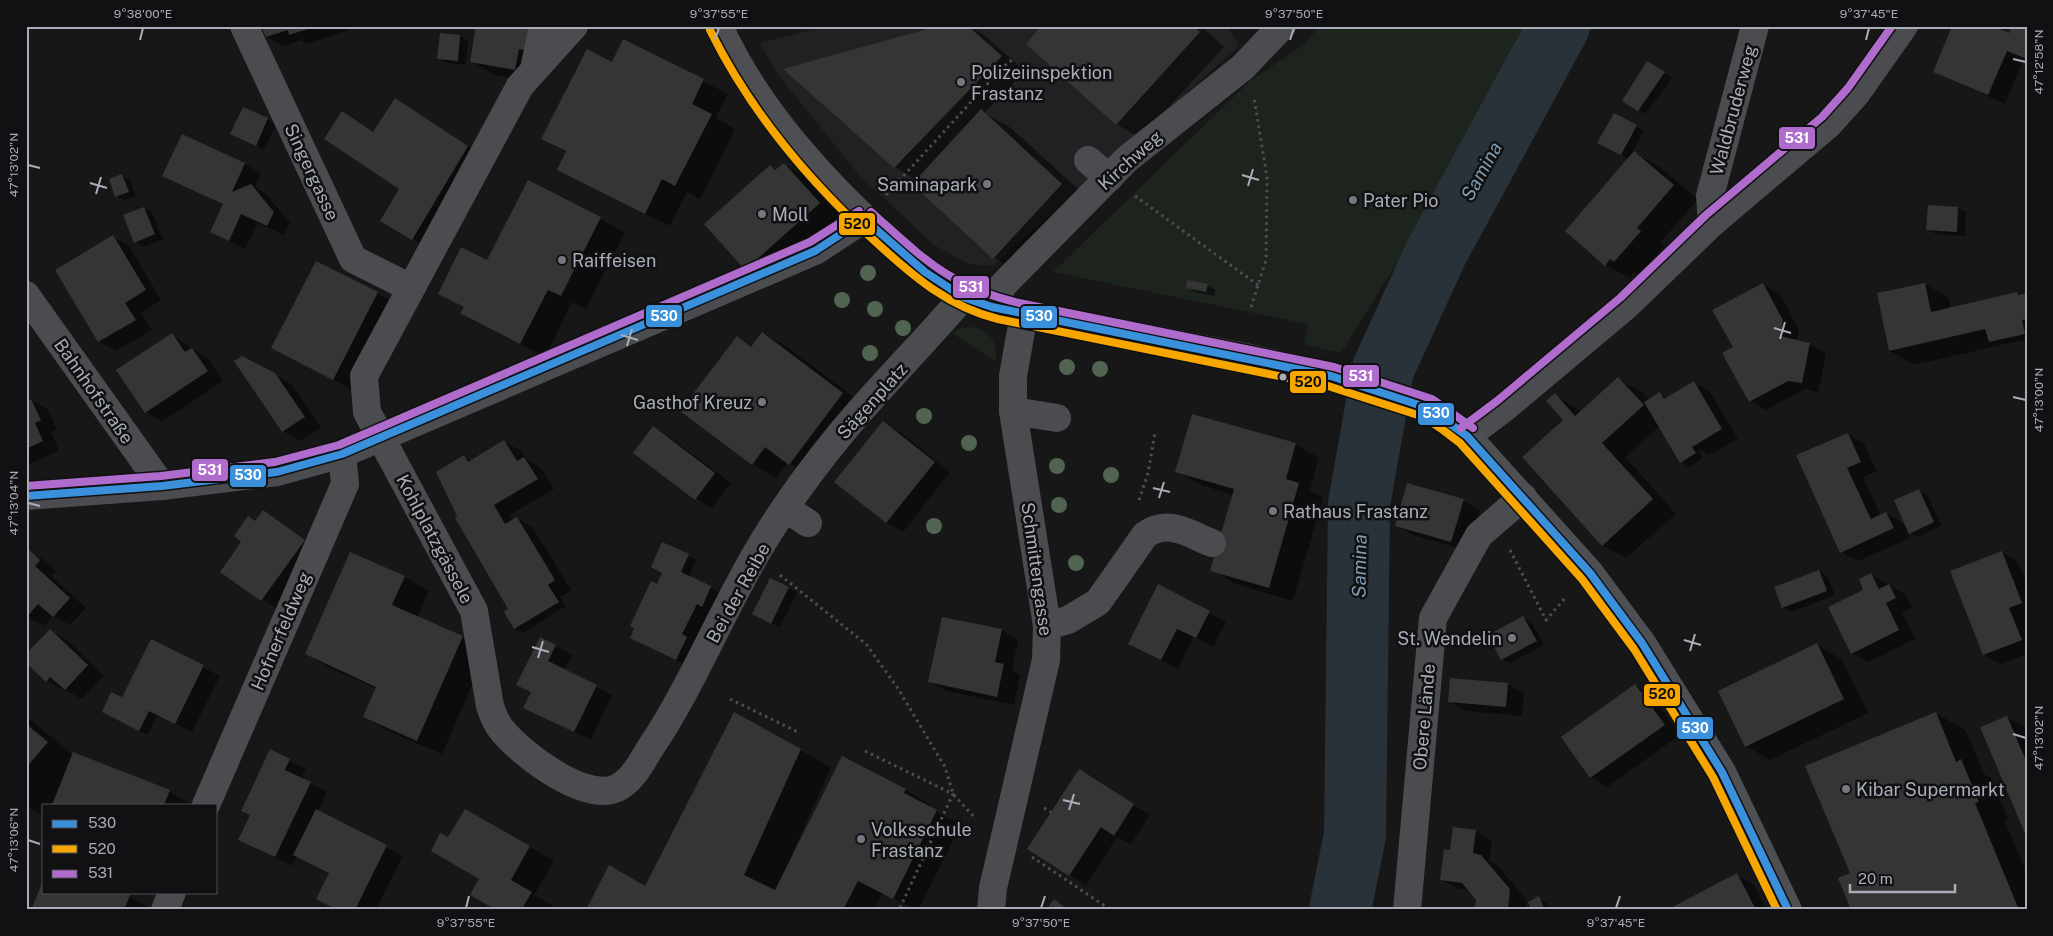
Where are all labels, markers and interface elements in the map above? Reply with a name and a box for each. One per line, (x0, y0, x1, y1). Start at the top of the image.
text: 9°38'00"E (114, 7, 172, 21)
text: 9°37'55"E (690, 7, 748, 21)
text: 9°37'50"E (1265, 7, 1323, 21)
text: 9°37'45"E (1840, 7, 1898, 21)
text: 47°12'58"N (2032, 30, 2046, 94)
street label: Waldbruderweg (1706, 43, 1760, 177)
place label: Polizeiinspektion Frastanz (971, 62, 1112, 104)
marker: Polizeiinspektion Frastanz (955, 76, 967, 88)
street label: Singergasse (280, 120, 344, 224)
street label: Kirchweg (1094, 126, 1166, 194)
line badge: 531 (1778, 126, 1816, 150)
text: 531 (1785, 130, 1809, 146)
text: 47°13'02"N (7, 133, 21, 197)
water label: Samina (1456, 138, 1506, 204)
place label: Saminapark (877, 174, 977, 195)
marker: Saminapark (981, 178, 993, 190)
place label: Pater Pio (1363, 190, 1438, 211)
marker: Pater Pio (1347, 194, 1359, 206)
place label: Moll (772, 204, 809, 225)
marker: Moll (756, 208, 768, 220)
line badge: 520 (838, 212, 876, 236)
text: 520 (843, 216, 871, 232)
place label: Raiffeisen (572, 250, 656, 271)
marker: Raiffeisen (556, 254, 568, 266)
line badge: 531 (952, 275, 990, 299)
text: 531 (959, 279, 983, 295)
line badge: 530 (645, 304, 683, 328)
line badge: 530 (1020, 305, 1058, 329)
text: 530 (650, 308, 678, 324)
text: 530 (1025, 308, 1053, 324)
street label: Bahnhofstraße (50, 334, 138, 448)
street label: Sägenplatz (833, 359, 911, 443)
line badge: 531 (1342, 364, 1380, 388)
text: 531 (1349, 368, 1373, 384)
text: 47°13'00"N (2032, 368, 2046, 432)
line badge: 520 (1289, 370, 1327, 394)
unlabelled marker (1278, 372, 1288, 382)
text: 520 (1294, 374, 1322, 390)
place label: Gasthof Kreuz (633, 392, 752, 413)
marker: Gasthof Kreuz (756, 396, 768, 408)
line badge: 530 (1417, 402, 1455, 426)
text: 530 (1422, 405, 1450, 421)
line badge: 531 (191, 458, 229, 482)
text: 531 (198, 462, 222, 478)
line badge: 530 (229, 464, 267, 488)
text: 530 (234, 467, 262, 483)
text: 47°13'04"N (7, 471, 21, 535)
street label: Kohlplatzgässele (392, 471, 478, 607)
street label: Schmittengasse (1017, 501, 1057, 637)
place label: Rathaus Frastanz (1283, 501, 1428, 522)
marker: Rathaus Frastanz (1267, 505, 1279, 517)
water label: Samina (1347, 534, 1371, 598)
street label: Bei der Reibe (702, 539, 774, 647)
street label: Hofnerfeldweg (247, 569, 315, 693)
place label: St. Wendelin (1397, 628, 1502, 649)
marker: St. Wendelin (1506, 632, 1518, 644)
street label: Obere Lände (1409, 663, 1439, 771)
line badge: 520 (1643, 683, 1681, 707)
text: 520 (1648, 686, 1676, 702)
text: 47°13'02"N (2032, 706, 2046, 770)
line badge: 530 (1676, 716, 1714, 740)
text: 530 (1681, 720, 1709, 736)
place label: Kibar Supermarkt (1856, 779, 2005, 800)
marker: Kibar Supermarkt (1840, 783, 1852, 795)
legend (42, 804, 218, 894)
text: 47°13'06"N (7, 808, 21, 872)
text: 530 (88, 814, 116, 831)
place label: Volksschule Frastanz (871, 819, 972, 861)
marker: Volksschule Frastanz (855, 833, 867, 845)
text: 520 (88, 840, 116, 857)
scale bar (1850, 861, 1956, 893)
text: 531 (88, 864, 113, 881)
text: 20 m (1858, 870, 1893, 887)
text: 9°37'55"E (437, 916, 495, 930)
text: 9°37'50"E (1012, 916, 1070, 930)
text: 9°37'45"E (1587, 916, 1645, 930)

